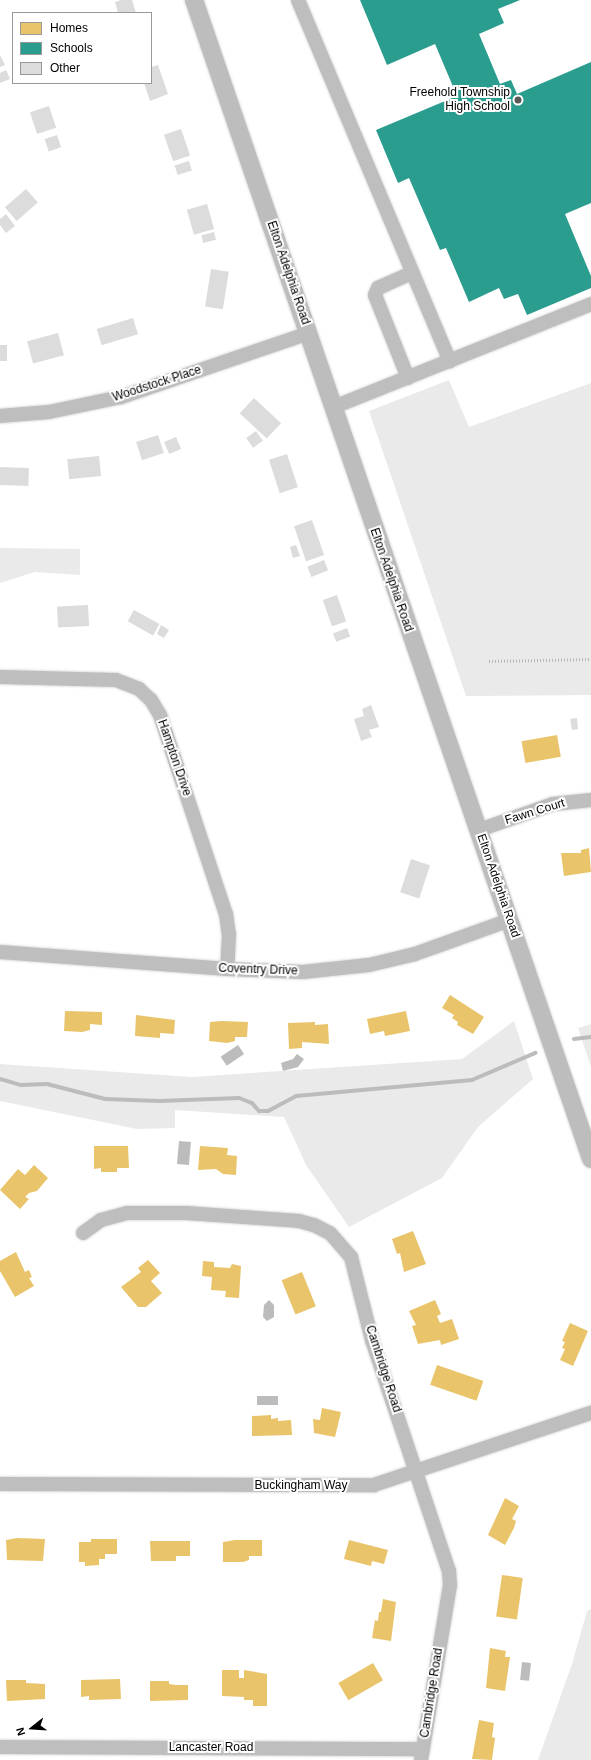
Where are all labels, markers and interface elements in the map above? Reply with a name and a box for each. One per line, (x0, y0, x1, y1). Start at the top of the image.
legend (12, 12, 152, 84)
text: Homes (50, 21, 88, 35)
text: Schools (50, 41, 93, 55)
text: Other (50, 61, 80, 75)
place label: Freehold Township High School (409, 86, 510, 114)
marker: Freehold Township High School (513, 95, 523, 105)
street label: Elton Adelphia Road (263, 219, 313, 327)
street label: Woodstock Place (111, 363, 203, 405)
street label: Elton Adelphia Road (366, 526, 416, 634)
street label: Hampton Drive (154, 718, 194, 798)
street label: Fawn Court (503, 796, 567, 828)
street label: Elton Adelphia Road (473, 832, 523, 940)
street label: Coventry Drive (218, 961, 298, 979)
street label: Cambridge Road (362, 1324, 404, 1414)
street label: Buckingham Way (255, 1479, 347, 1493)
street label: Cambridge Road (418, 1647, 446, 1739)
north arrow (12, 1708, 52, 1748)
text: N (14, 1726, 27, 1737)
street label: Lancaster Road (169, 1741, 253, 1755)

